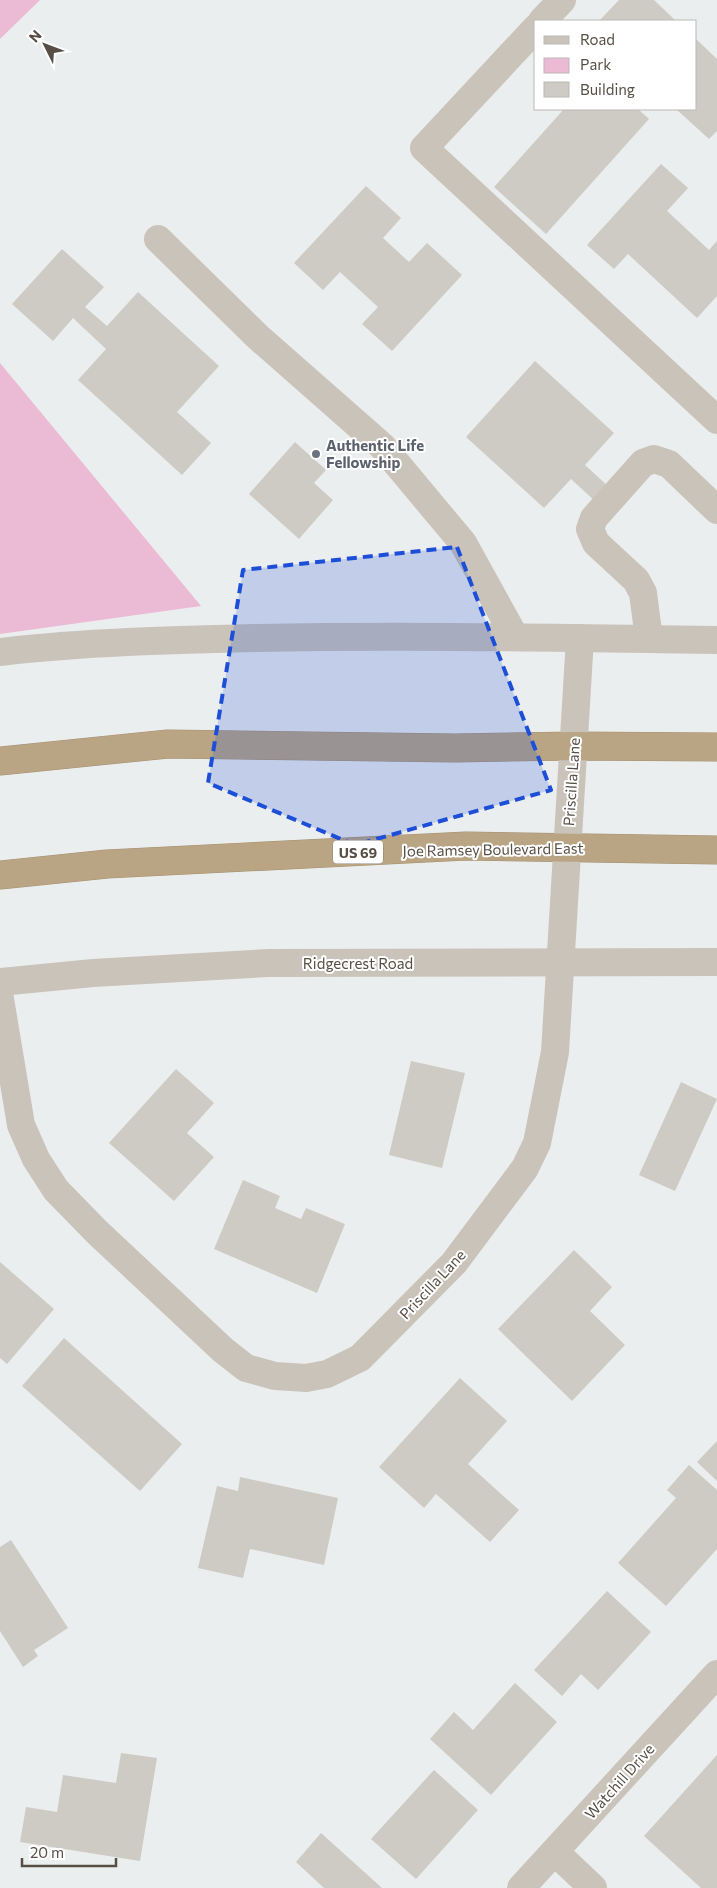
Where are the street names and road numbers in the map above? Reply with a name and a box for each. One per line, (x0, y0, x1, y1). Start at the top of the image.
street label: Priscilla Lane (559, 737, 583, 827)
street label: Joe Ramsey Boulevard East (402, 838, 584, 860)
road number: US 69 (333, 840, 383, 864)
street label: Ridgecrest Road (303, 954, 413, 972)
street label: Priscilla Lane (395, 1245, 469, 1323)
street label: Watchill Drive (581, 1740, 658, 1822)

